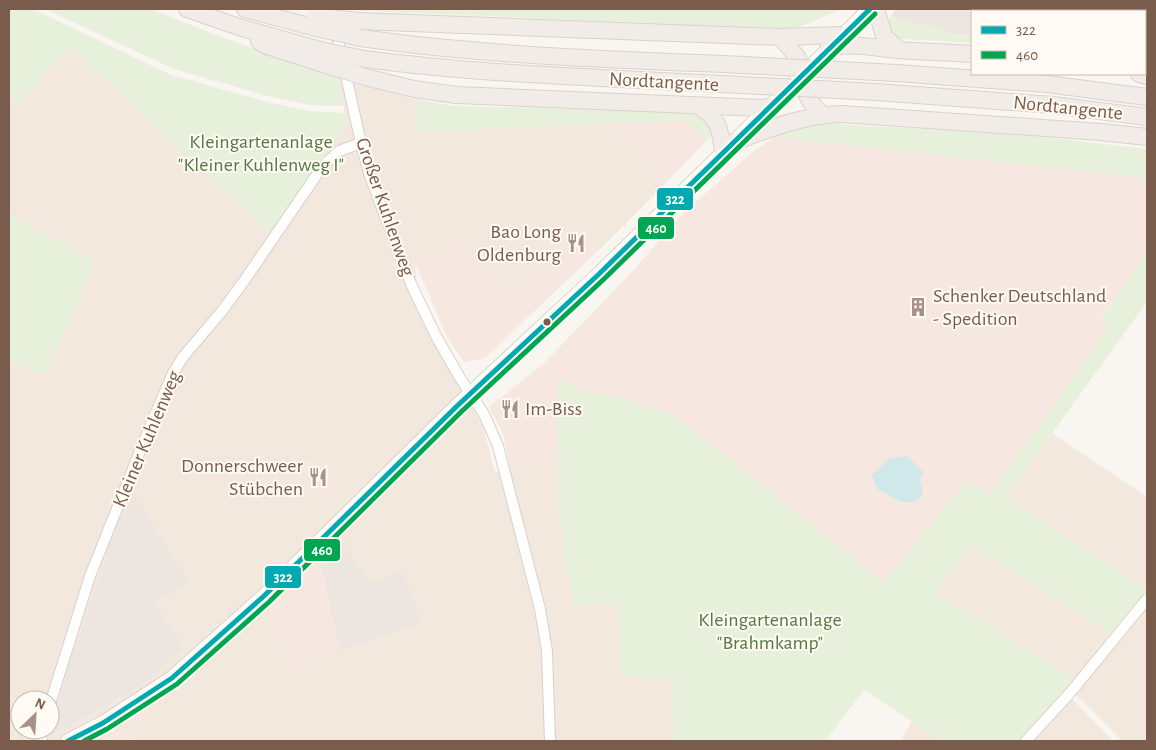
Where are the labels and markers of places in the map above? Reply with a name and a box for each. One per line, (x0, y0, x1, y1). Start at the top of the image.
place label: Bao Long Oldenburg (477, 222, 561, 265)
restaurant icon: Bao Long Oldenburg (565, 232, 587, 254)
place label: Schenker Deutschland - Spedition (933, 286, 1106, 329)
building icon: Schenker Deutschland - Spedition (907, 296, 929, 318)
unlabelled marker (542, 317, 552, 327)
restaurant icon: Im-Biss (499, 398, 521, 420)
place label: Im-Biss (525, 399, 582, 419)
place label: Donnerschweer Stübchen (181, 456, 304, 499)
restaurant icon: Donnerschweer Stübchen (307, 466, 329, 488)

